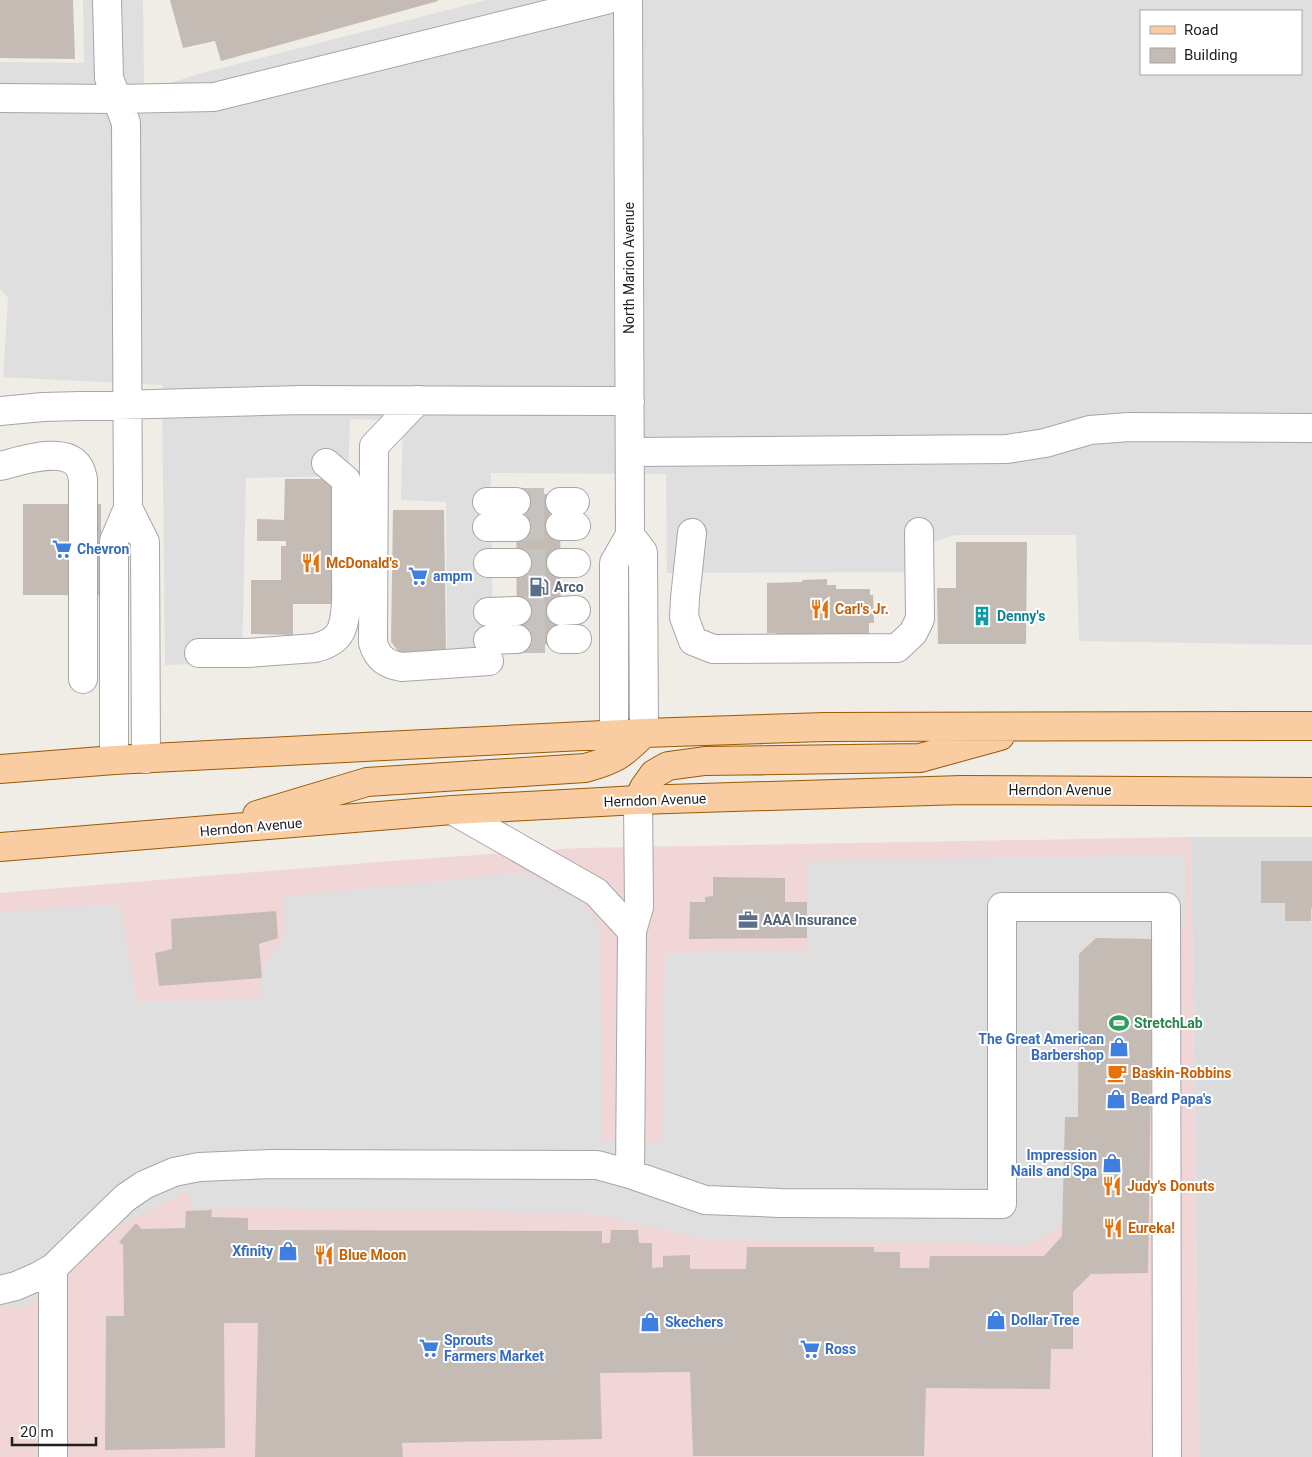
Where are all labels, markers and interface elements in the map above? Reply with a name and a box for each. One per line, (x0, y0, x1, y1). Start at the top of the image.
legend (1140, 10, 1302, 75)
text: Road (1184, 21, 1218, 39)
text: Building (1184, 46, 1238, 64)
street label: North Marion Avenue (621, 202, 637, 334)
supermarket icon: Chevron (51, 538, 73, 560)
place label: Chevron (77, 541, 129, 557)
restaurant icon: McDonald's (300, 552, 322, 574)
place label: McDonald's (326, 555, 398, 571)
supermarket icon: ampm (407, 565, 429, 587)
place label: ampm (433, 568, 473, 584)
fuel station icon: Arco (528, 576, 550, 598)
place label: Arco (554, 579, 584, 595)
restaurant icon: Carl's Jr. (809, 598, 831, 620)
place label: Carl's Jr. (835, 601, 889, 617)
building icon: Denny's (971, 605, 993, 627)
place label: Denny's (997, 608, 1045, 624)
street label: Herndon Avenue (1009, 782, 1111, 798)
street label: Herndon Avenue (603, 790, 707, 810)
street label: Herndon Avenue (199, 815, 303, 839)
office icon: AAA Insurance (737, 909, 759, 931)
place label: AAA Insurance (763, 912, 857, 928)
sports icon: StretchLab (1108, 1012, 1130, 1034)
place label: StretchLab (1134, 1015, 1203, 1031)
place label: The Great American Barbershop (978, 1031, 1104, 1063)
shop icon: The Great American Barbershop (1108, 1036, 1130, 1058)
cafe icon: Baskin-Robbins (1106, 1062, 1128, 1084)
place label: Baskin-Robbins (1132, 1065, 1232, 1081)
shop icon: Beard Papa's (1105, 1088, 1127, 1110)
place label: Beard Papa's (1131, 1091, 1212, 1107)
place label: Impression Nails and Spa (1011, 1147, 1098, 1179)
shop icon: Impression Nails and Spa (1101, 1152, 1123, 1174)
restaurant icon: Judy's Donuts (1101, 1175, 1123, 1197)
place label: Judy's Donuts (1127, 1178, 1215, 1194)
restaurant icon: Eureka! (1102, 1217, 1124, 1239)
place label: Eureka! (1128, 1220, 1175, 1236)
shop icon: Xfinity (277, 1240, 299, 1262)
place label: Xfinity (232, 1243, 274, 1259)
restaurant icon: Blue Moon (313, 1244, 335, 1266)
place label: Blue Moon (339, 1247, 407, 1263)
shop icon: Dollar Tree (985, 1309, 1007, 1331)
shop icon: Skechers (639, 1311, 661, 1333)
place label: Dollar Tree (1011, 1312, 1080, 1328)
place label: Skechers (665, 1314, 724, 1330)
place label: Sprouts Farmers Market (444, 1332, 544, 1364)
supermarket icon: Sprouts Farmers Market (418, 1337, 440, 1359)
supermarket icon: Ross (799, 1338, 821, 1360)
place label: Ross (825, 1341, 856, 1357)
scale bar (12, 1414, 96, 1446)
text: 20 m (20, 1423, 54, 1441)

